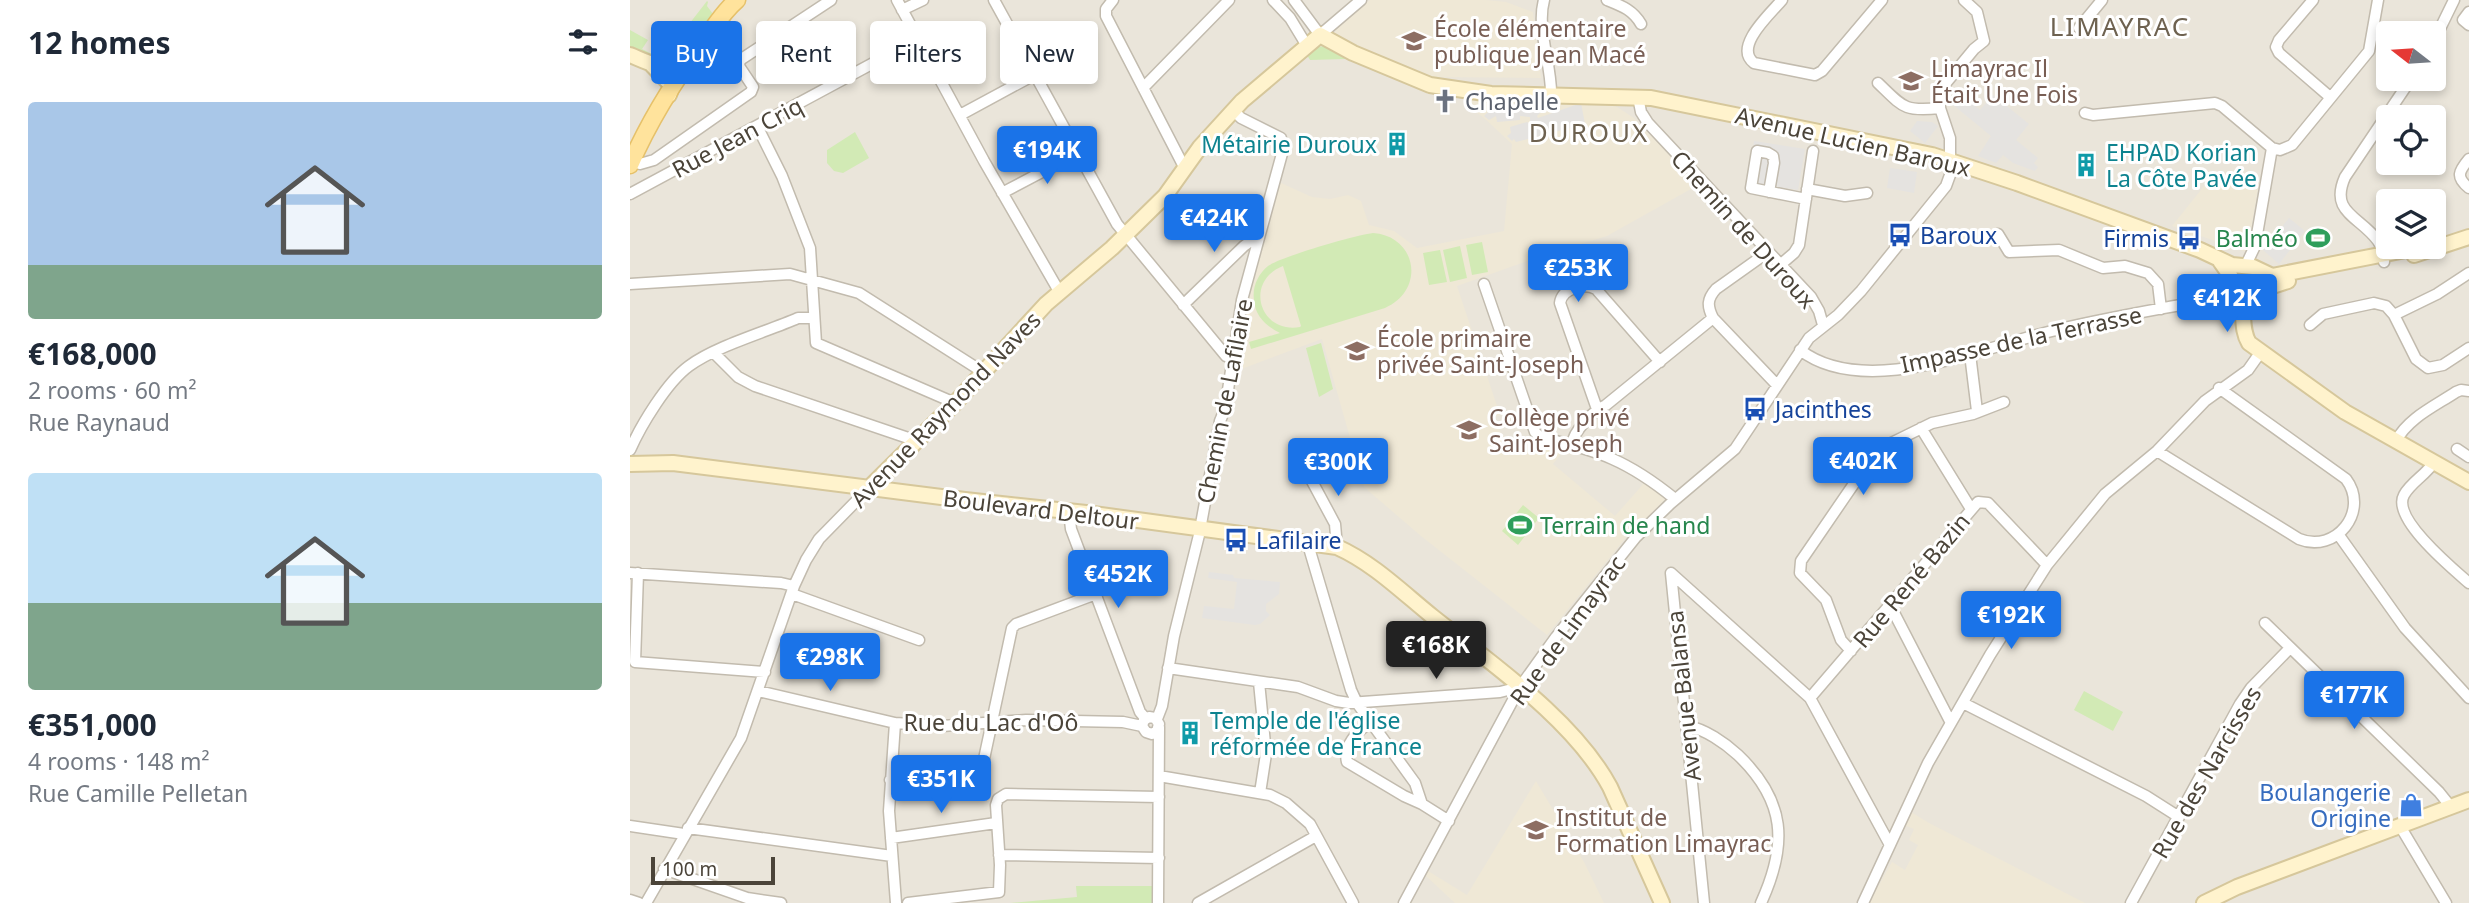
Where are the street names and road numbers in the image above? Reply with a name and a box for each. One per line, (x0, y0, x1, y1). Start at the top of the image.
street label: Rue Jean Criq (666, 89, 808, 185)
street label: Avenue Lucien Baroux (1732, 98, 1974, 184)
street label: Chemin de Duroux (1664, 143, 1824, 315)
street label: Chemin de Lafilaire (1188, 296, 1260, 506)
street label: Impasse de la Terrasse (1897, 298, 2145, 380)
street label: Avenue Raymond Naves (843, 304, 1047, 514)
street label: Boulevard Deltour (941, 481, 1141, 537)
street label: Rue René Bazin (1845, 506, 1977, 654)
street label: Rue de Limayrac (1502, 549, 1632, 711)
street label: Avenue Balansa (1658, 609, 1708, 783)
street label: Rue des Narcisses (2144, 680, 2268, 864)
street label: Rue du Lac d'Oô (904, 706, 1078, 738)

